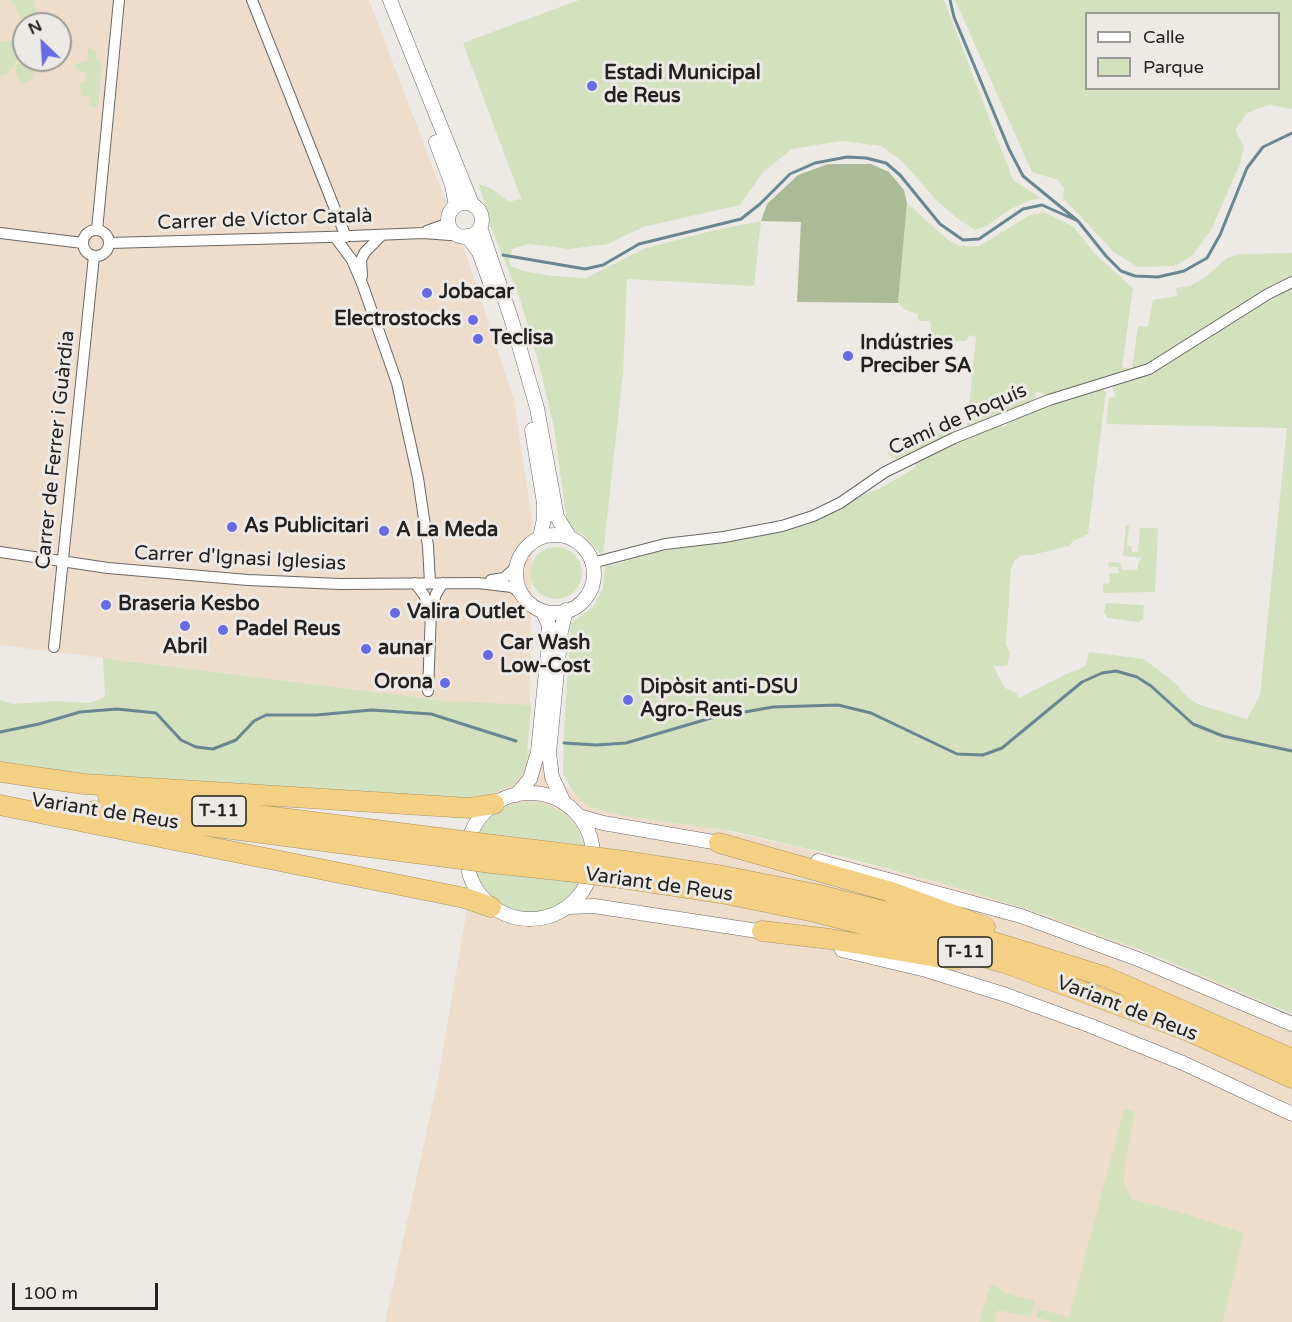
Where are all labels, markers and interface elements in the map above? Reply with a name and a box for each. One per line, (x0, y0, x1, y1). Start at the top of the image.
north arrow (12, 12, 72, 72)
legend (1085, 12, 1280, 90)
text: N (25, 16, 45, 39)
text: Calle (1143, 26, 1185, 48)
text: Parque (1143, 56, 1204, 78)
place label: Estadi Municipal de Reus (604, 62, 761, 109)
marker: Estadi Municipal de Reus (585, 79, 599, 93)
street label: Carrer de Víctor Català (157, 204, 373, 236)
place label: Jobacar (439, 281, 514, 305)
marker: Jobacar (420, 286, 434, 300)
place label: Electrostocks (334, 308, 461, 332)
marker: Electrostocks (466, 313, 480, 327)
place label: Teclisa (490, 327, 554, 351)
street label: Carrer de Ferrer i Guàrdia (32, 329, 80, 571)
marker: Teclisa (471, 332, 485, 346)
place label: Indústries Preciber SA (860, 332, 972, 379)
marker: Indústries Preciber SA (841, 349, 855, 363)
street label: Camí de Roquís (885, 379, 1031, 461)
place label: As Publicitari (244, 515, 369, 539)
place label: A La Meda (396, 519, 498, 543)
marker: As Publicitari (225, 520, 239, 534)
marker: A La Meda (377, 524, 391, 538)
street label: Carrer d'Ignasi Iglesias (133, 541, 347, 577)
place label: Braseria Kesbo (118, 593, 260, 617)
marker: Braseria Kesbo (99, 598, 113, 612)
place label: Valira Outlet (407, 601, 525, 625)
marker: Valira Outlet (388, 606, 402, 620)
place label: Padel Reus (235, 618, 341, 642)
marker: Abril (178, 619, 192, 633)
marker: Padel Reus (216, 623, 230, 637)
place label: Car Wash Low-Cost (500, 632, 590, 679)
place label: Abril (162, 636, 208, 660)
place label: aunar (378, 637, 432, 661)
marker: aunar (359, 642, 373, 656)
marker: Car Wash Low-Cost (481, 648, 495, 662)
place label: Orona (374, 671, 433, 695)
marker: Orona (438, 676, 452, 690)
place label: Dipòsit anti-DSU Agro-Reus (640, 676, 798, 723)
marker: Dipòsit anti-DSU Agro-Reus (621, 693, 635, 707)
street label: Variant de Reus (29, 788, 181, 836)
road number: T-11 (192, 796, 246, 826)
street label: Variant de Reus (583, 863, 735, 907)
road number: T-11 (938, 937, 992, 967)
street label: Variant de Reus (1053, 971, 1201, 1047)
scale bar (15, 1271, 160, 1309)
text: 100 m (23, 1282, 78, 1304)

